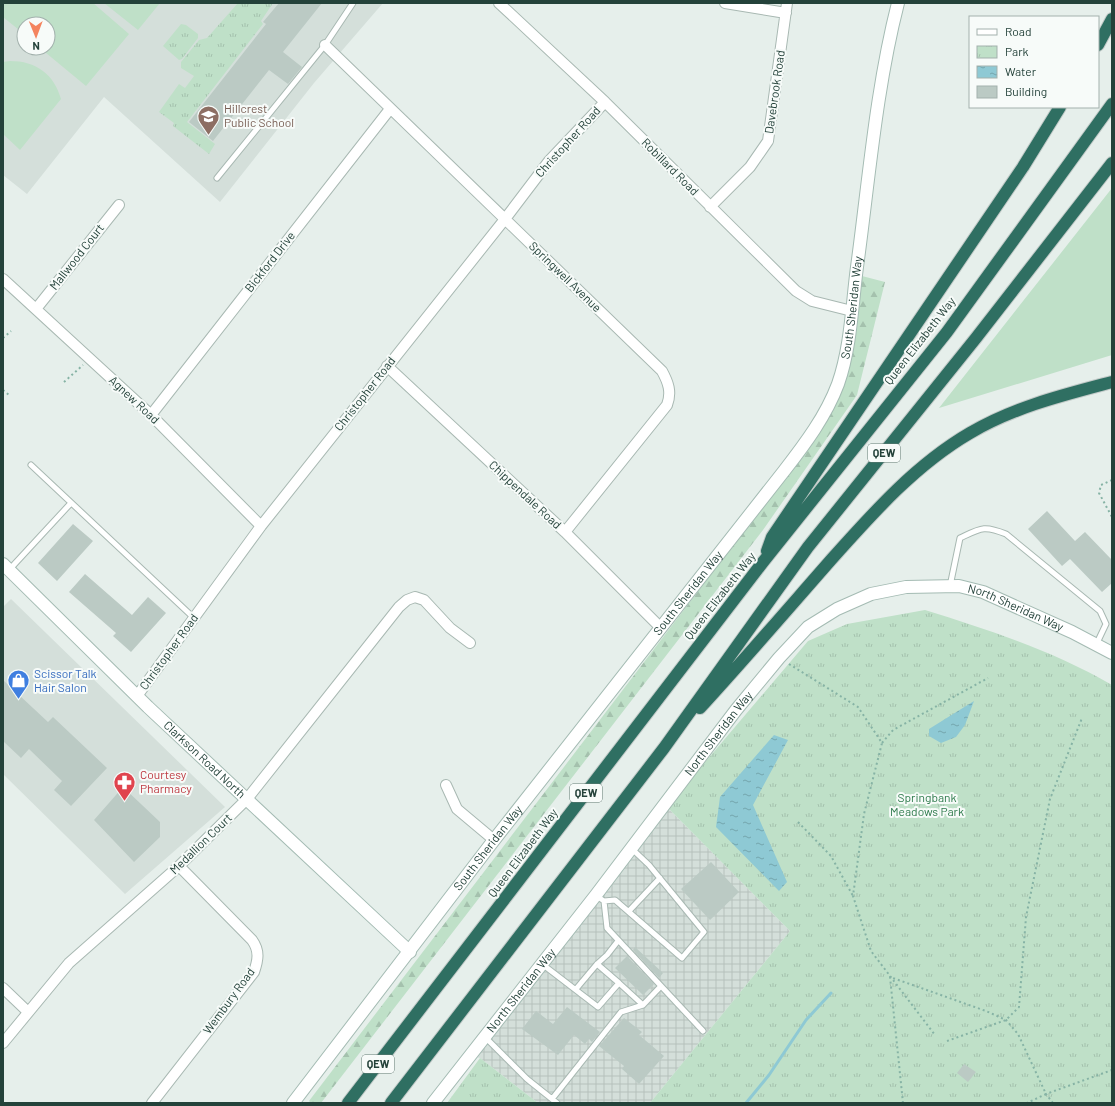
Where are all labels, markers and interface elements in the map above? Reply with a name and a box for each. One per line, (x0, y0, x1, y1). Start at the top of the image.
north arrow (16, 16, 56, 56)
legend (969, 16, 1099, 108)
text: Road (1005, 24, 1032, 38)
text: N (32, 40, 40, 53)
text: Park (1005, 44, 1029, 58)
street label: Davebrook Road (761, 49, 787, 135)
text: Water (1005, 64, 1037, 78)
text: Building (1005, 84, 1047, 98)
place label: Hillcrest Public School (224, 101, 294, 129)
school or university icon: Hillcrest Public School (196, 103, 222, 136)
street label: Christopher Road (532, 103, 603, 180)
street label: Robillard Road (639, 135, 702, 198)
street label: Mallwood Court (46, 221, 106, 292)
street label: Bickford Drive (241, 228, 297, 294)
street label: Springwell Avenue (527, 238, 605, 314)
street label: South Sheridan Way (837, 255, 864, 360)
street label: Queen Elizabeth Way (881, 293, 958, 387)
street label: Christopher Road (331, 353, 398, 433)
street label: Agnew Road (107, 372, 163, 426)
road number: QEW (868, 444, 900, 462)
street label: Chippendale Road (487, 457, 565, 531)
street label: South Sheridan Way (650, 547, 725, 638)
street label: Queen Elizabeth Way (681, 548, 758, 642)
street label: North Sheridan Way (967, 581, 1067, 634)
street label: Christopher Road (136, 611, 200, 692)
place label: Scissor Talk Hair Salon (34, 666, 97, 694)
shop icon: Scissor Talk Hair Salon (6, 668, 32, 701)
street label: North Sheridan Way (681, 687, 755, 778)
street label: Clarkson Road North (161, 718, 249, 801)
place label: Courtesy Pharmacy (140, 767, 192, 795)
pharmacy icon: Courtesy Pharmacy (111, 769, 137, 802)
road number: QEW (570, 784, 602, 802)
park label: Springbank Meadows Park (890, 790, 964, 818)
street label: South Sheridan Way (450, 802, 525, 893)
street label: Queen Elizabeth Way (484, 805, 560, 899)
street label: Medallion Court (166, 810, 234, 876)
street label: North Sheridan Way (483, 945, 558, 1035)
street label: Wembury Road (199, 965, 257, 1036)
road number: QEW (362, 1055, 394, 1073)

